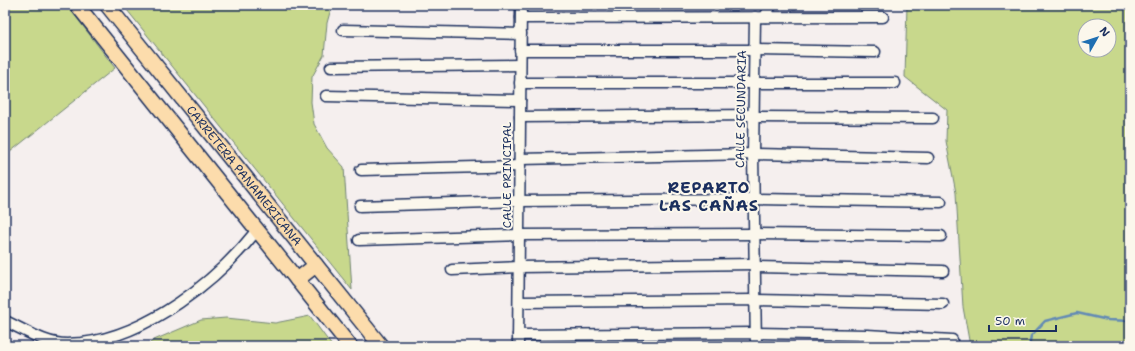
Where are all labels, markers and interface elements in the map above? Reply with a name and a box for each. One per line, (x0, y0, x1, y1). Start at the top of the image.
north arrow (1077, 18, 1117, 58)
text: N (1096, 24, 1113, 40)
street label: CALLE SECUNDARIA (732, 50, 750, 168)
street label: CARRETERA PANAMERICANA (183, 102, 306, 249)
street label: CALLE PRINCIPAL (499, 121, 515, 228)
district label: REPARTO LAS CAÑAS (659, 177, 759, 216)
scale bar (989, 307, 1056, 333)
text: 50 m (995, 313, 1025, 329)

